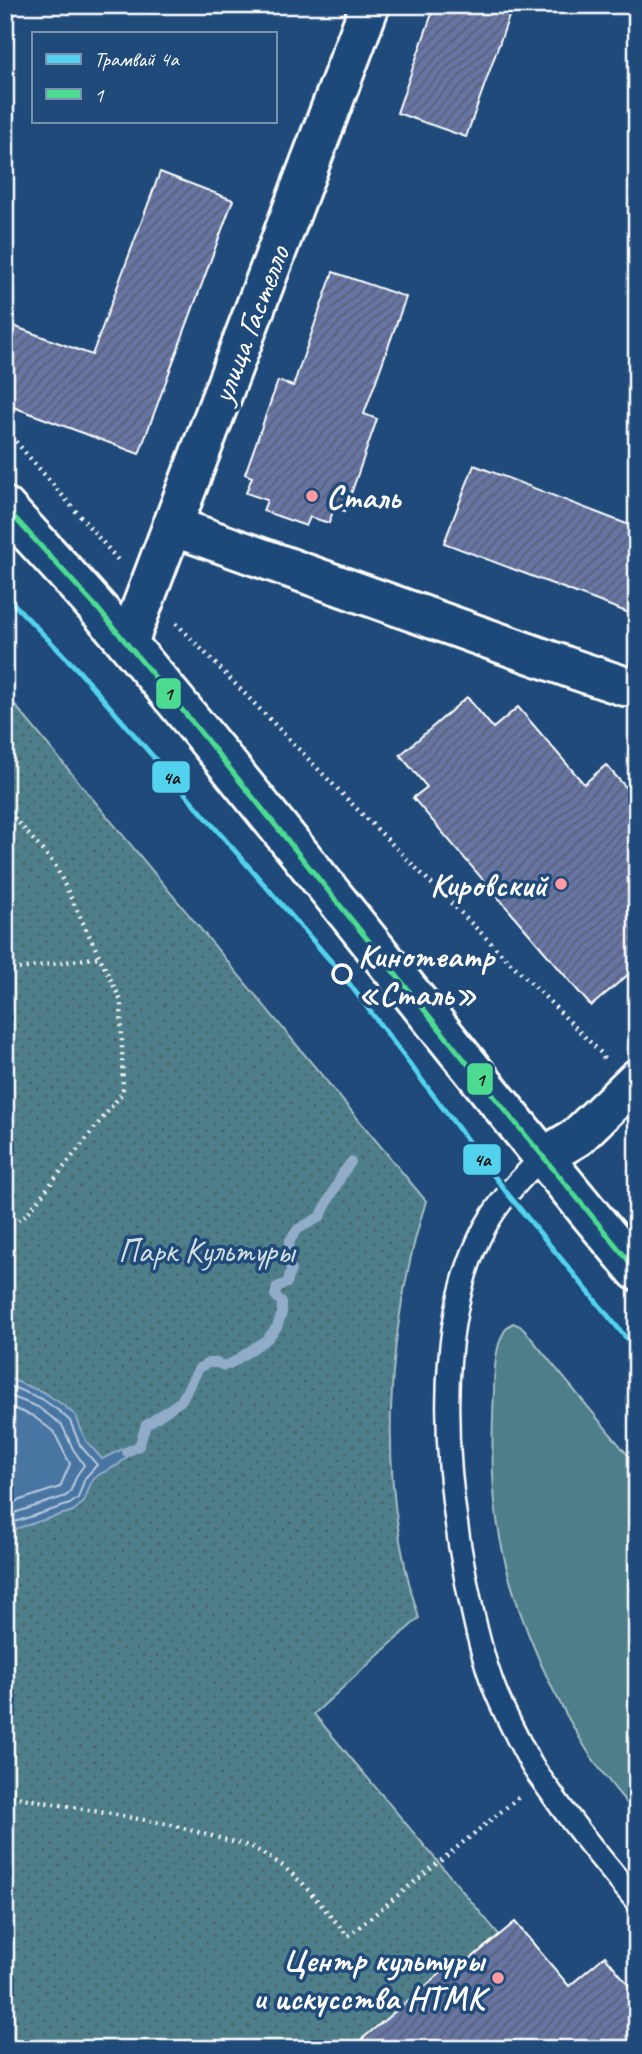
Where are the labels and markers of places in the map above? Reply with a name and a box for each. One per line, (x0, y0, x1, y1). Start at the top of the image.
place label: Сталь (326, 476, 402, 518)
marker: Сталь (304, 488, 320, 504)
place label: Кировский (430, 864, 549, 906)
marker: Кировский (553, 876, 569, 892)
place label: Кинотеатр «Сталь» (358, 935, 496, 1015)
marker: Кинотеатр «Сталь» (332, 964, 352, 984)
place label: Центр культуры и искусства НТМК (253, 1939, 490, 2019)
marker: Центр культуры и искусства НТМК (490, 1970, 506, 1986)

